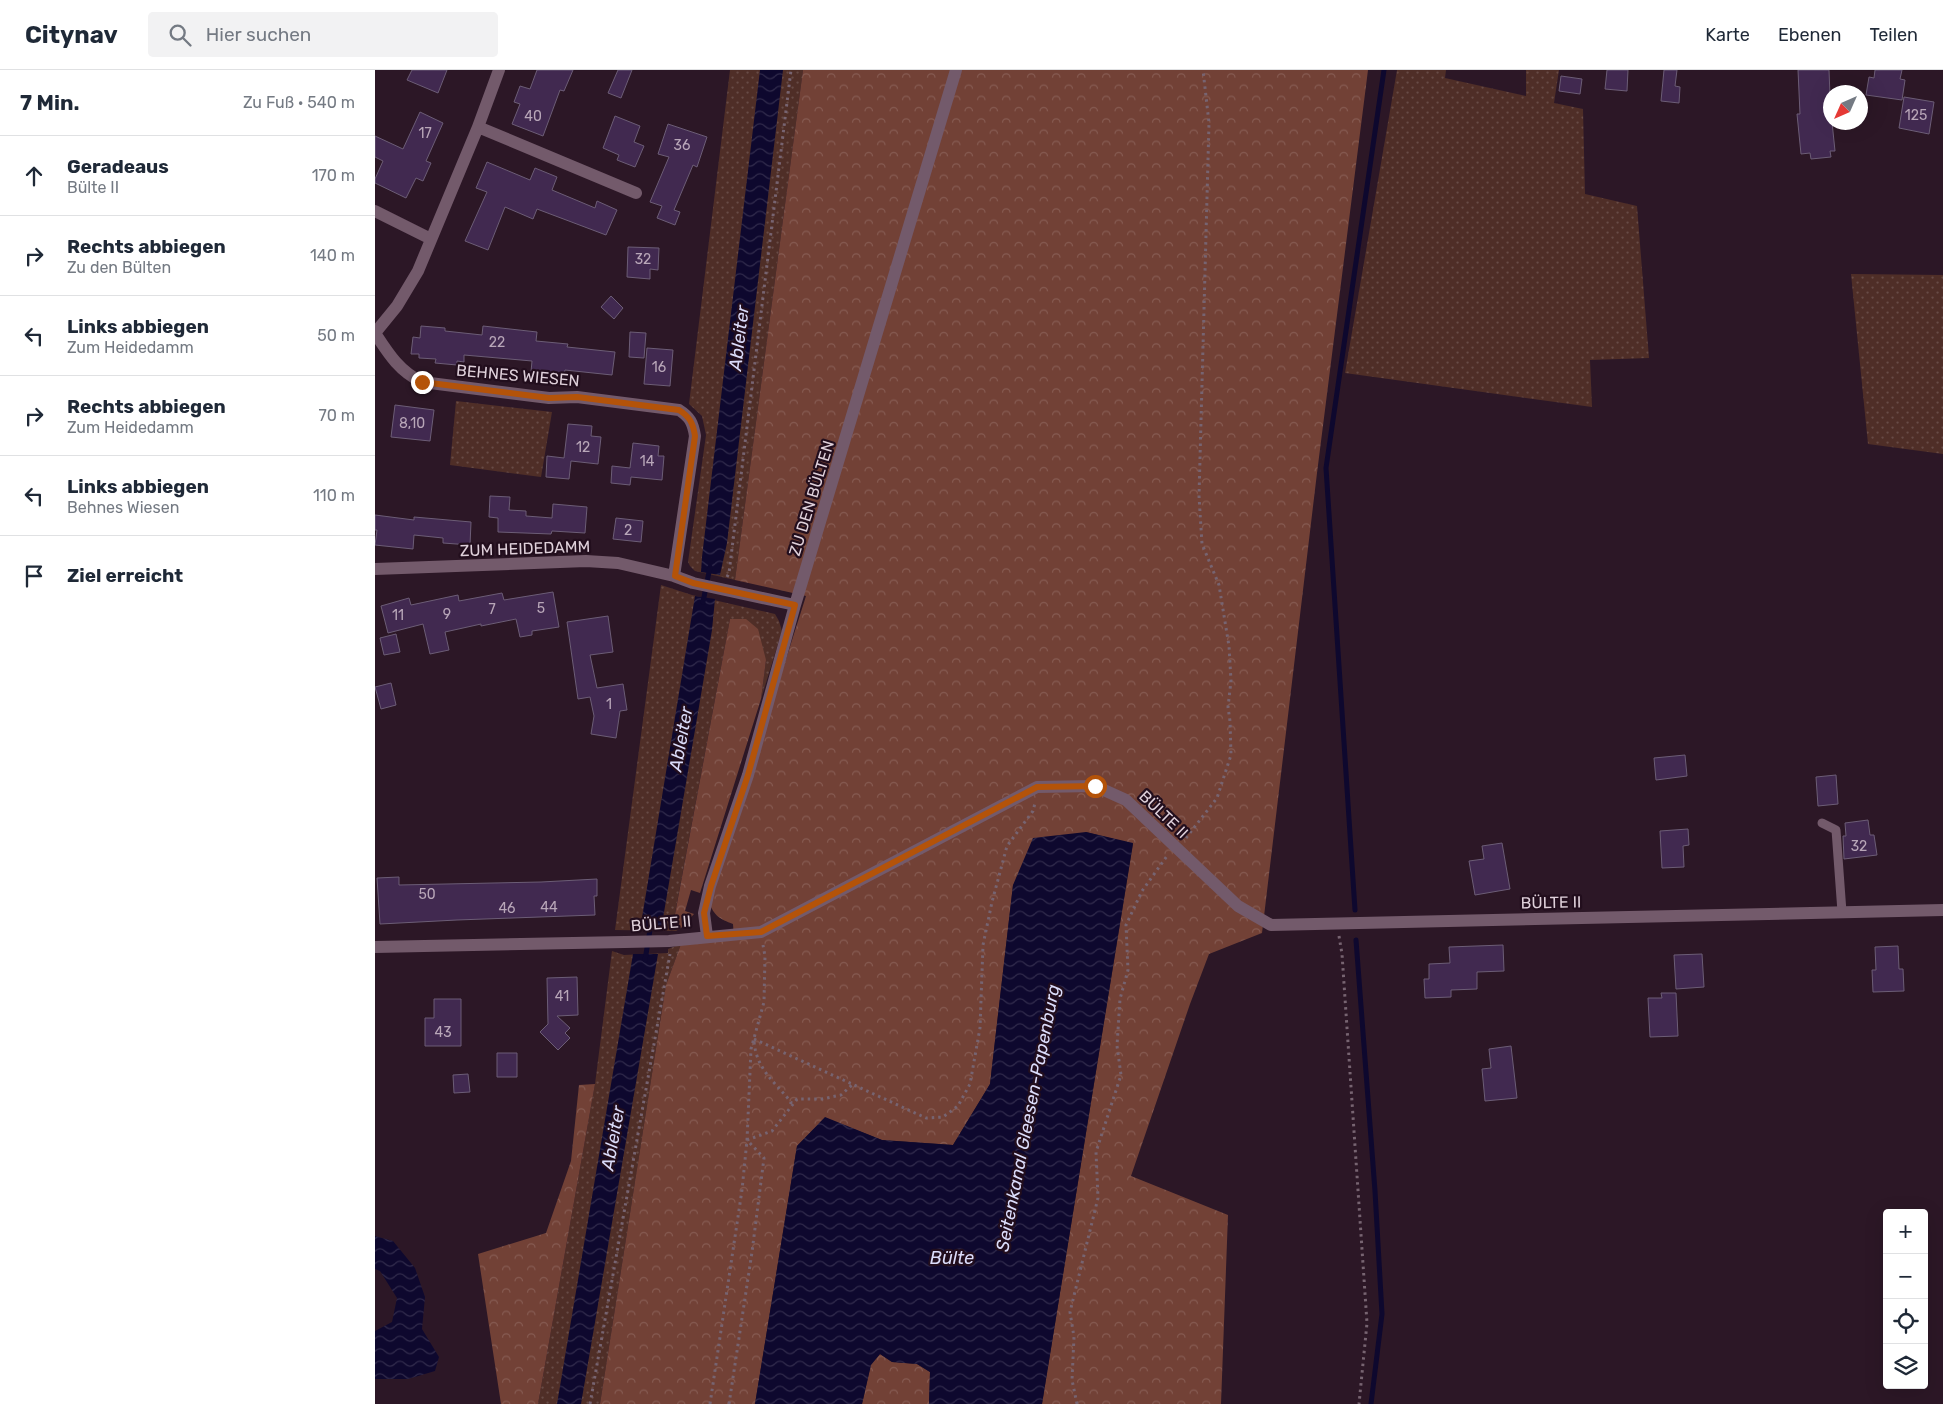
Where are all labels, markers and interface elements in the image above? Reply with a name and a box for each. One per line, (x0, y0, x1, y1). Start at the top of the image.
search box (148, 12, 498, 57)
text: Citynav (25, 21, 118, 49)
icon: search (166, 21, 194, 49)
text: Hier suchen (206, 23, 311, 46)
text: Karte (1705, 24, 1750, 46)
text: Ebenen (1778, 24, 1842, 46)
text: Teilen (1870, 24, 1918, 46)
north arrow (1823, 85, 1868, 130)
text: 7 Min. (20, 90, 79, 115)
text: Zu Fuß · 540 m (243, 93, 355, 112)
house number: 125 (1905, 107, 1927, 124)
house number: 40 (524, 108, 542, 125)
house number: 17 (418, 125, 432, 142)
house number: 36 (674, 137, 690, 154)
text: Geradeaus (67, 155, 169, 178)
icon: ahead (20, 162, 48, 190)
text: 170 m (312, 166, 355, 185)
text: Bülte II (67, 178, 119, 197)
text: Rechts abbiegen (67, 235, 226, 258)
icon: right (20, 242, 48, 270)
text: 140 m (310, 246, 355, 265)
house number: 32 (635, 251, 651, 268)
text: Zu den Bülten (67, 258, 171, 277)
water label: Ableiter (724, 303, 754, 373)
text: Links abbiegen (67, 315, 209, 338)
icon: left (20, 322, 48, 350)
text: 50 m (317, 326, 355, 345)
house number: 22 (489, 334, 505, 351)
text: Zum Heidedamm (67, 338, 194, 357)
house number: 16 (652, 359, 666, 376)
street label: BEHNES WIESEN (455, 361, 580, 390)
route end (411, 371, 434, 394)
text: Rechts abbiegen (67, 395, 226, 418)
icon: right (20, 402, 48, 430)
text: 70 m (318, 406, 355, 425)
house number: 8,10 (399, 415, 425, 432)
text: Zum Heidedamm (67, 418, 194, 437)
street label: ZU DEN BÜLTEN (785, 438, 838, 558)
house number: 12 (576, 439, 590, 456)
house number: 14 (640, 453, 655, 470)
text: Links abbiegen (67, 475, 209, 498)
icon: left (20, 482, 48, 510)
text: 110 m (313, 486, 355, 505)
text: Behnes Wiesen (67, 498, 179, 517)
house number: 2 (624, 522, 632, 539)
street label: ZUM HEIDEDAMM (459, 537, 591, 560)
icon: arrive (20, 562, 48, 590)
text: Ziel erreicht (67, 564, 183, 587)
house number: 5 (537, 600, 545, 617)
house number: 7 (488, 601, 496, 618)
house number: 9 (443, 606, 451, 623)
house number: 11 (392, 607, 404, 624)
house number: 1 (606, 696, 612, 713)
water label: Ableiter (664, 704, 698, 774)
route start (1084, 775, 1107, 798)
street label: BÜLTE II (1135, 786, 1192, 842)
house number: 32 (1851, 838, 1867, 855)
house number: 50 (418, 886, 436, 903)
street label: BÜLTE II (1521, 892, 1581, 913)
house number: 44 (540, 899, 558, 916)
house number: 46 (498, 900, 516, 917)
street label: BÜLTE II (630, 911, 692, 936)
water label: Seitenkanal Gleesen-Papenburg (991, 982, 1065, 1254)
house number: 41 (555, 988, 569, 1005)
house number: 43 (434, 1024, 452, 1041)
water label: Ableiter (596, 1103, 630, 1173)
map controls (1883, 1209, 1928, 1389)
button: + (1883, 1209, 1928, 1254)
water label: Bülte (930, 1247, 974, 1269)
button: − (1883, 1254, 1928, 1299)
button: locate (1883, 1299, 1928, 1344)
button: layers (1883, 1344, 1928, 1389)

